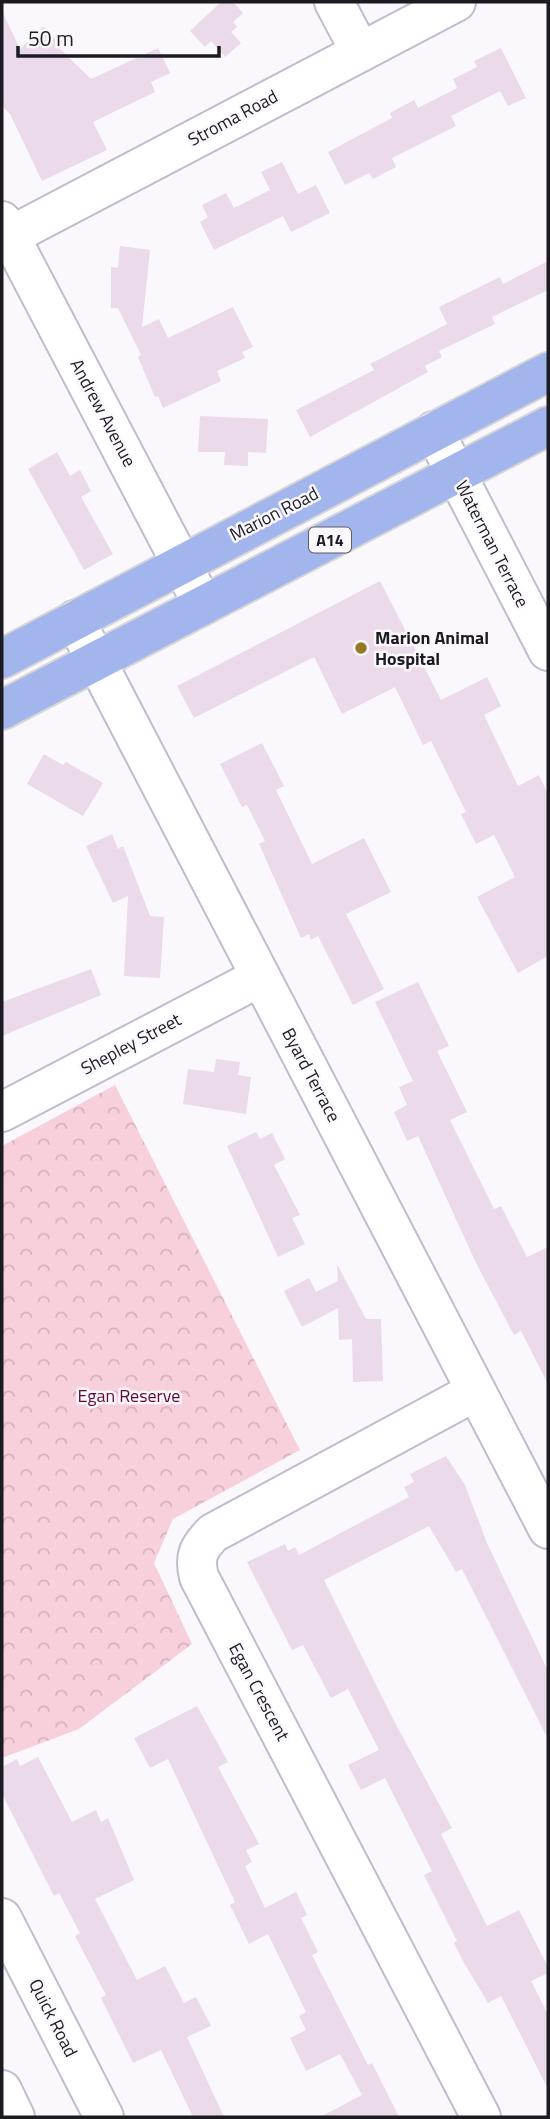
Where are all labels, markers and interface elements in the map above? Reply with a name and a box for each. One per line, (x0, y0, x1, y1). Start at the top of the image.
scale bar (18, 14, 219, 58)
text: 50 m (28, 22, 74, 54)
street label: Stroma Road (183, 83, 283, 153)
street label: Andrew Avenue (64, 354, 143, 472)
street label: Waterman Terrace (449, 476, 536, 612)
street label: Marion Road (225, 480, 323, 547)
road number: A14 (309, 527, 351, 552)
place label: Marion Animal Hospital (375, 624, 489, 672)
marker: Marion Animal Hospital (353, 640, 369, 656)
street label: Shepley Street (76, 1005, 186, 1081)
street label: Byard Terrace (275, 1023, 348, 1127)
park label: Egan Reserve (78, 1382, 180, 1409)
street label: Egan Crescent (222, 1638, 297, 1746)
street label: Quick Road (22, 1974, 85, 2062)

